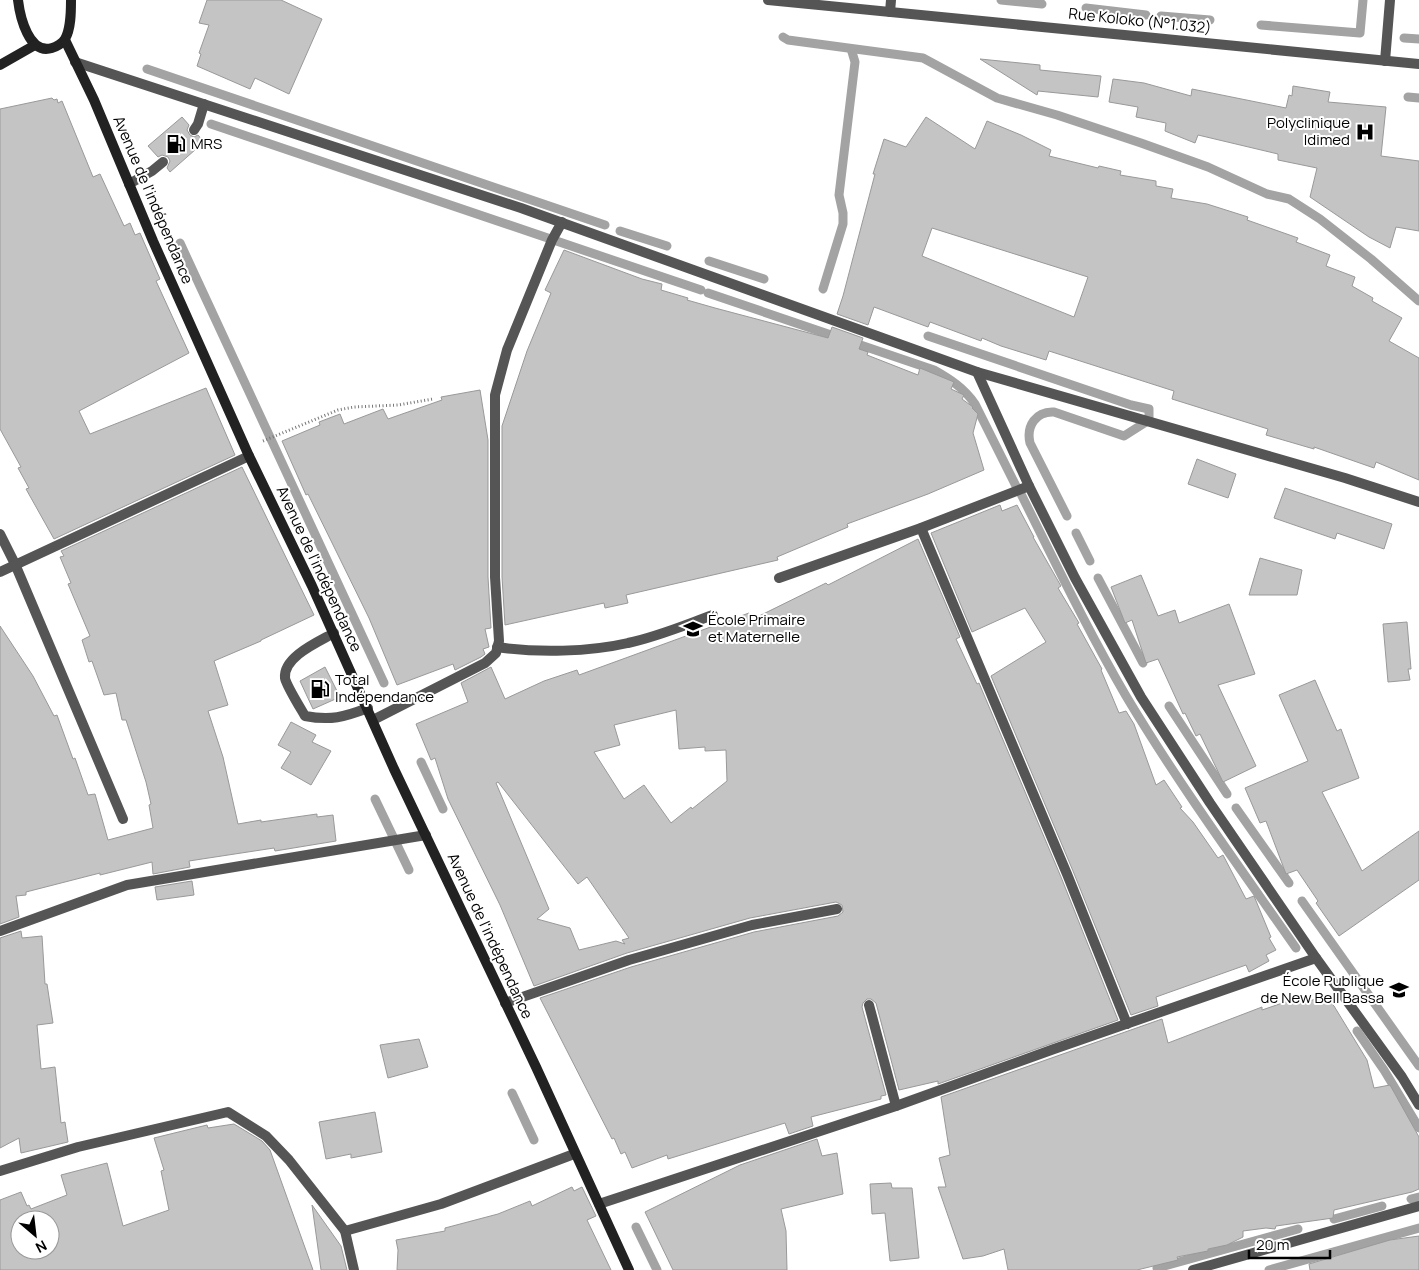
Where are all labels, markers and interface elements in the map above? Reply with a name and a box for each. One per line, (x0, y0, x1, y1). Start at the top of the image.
street label: Rue Koloko (N°1.032) (1067, 3, 1213, 38)
place label: Polyclinique Idimed (1267, 112, 1350, 150)
street label: Avenue de l'indépendance (108, 113, 199, 287)
hospital icon: Polyclinique Idimed (1354, 121, 1376, 143)
fuel station icon: MRS (165, 133, 187, 155)
place label: MRS (191, 133, 222, 154)
street label: Avenue de l'indépendance (272, 482, 367, 655)
place label: École Primaire et Maternelle (708, 609, 806, 647)
school or university icon: École Primaire et Maternelle (682, 618, 704, 640)
place label: Total Indépendance (335, 669, 434, 707)
fuel station icon: Total Indépendance (309, 678, 331, 700)
street label: Avenue de l'indépendance (443, 849, 538, 1022)
place label: École Publique de New Bell Bassa (1261, 970, 1384, 1008)
school or university icon: École Publique de New Bell Bassa (1388, 979, 1410, 1001)
north arrow (10, 1210, 60, 1260)
scale bar (1249, 1228, 1330, 1260)
text: 20 m (1256, 1234, 1289, 1255)
text: N (32, 1236, 50, 1258)

